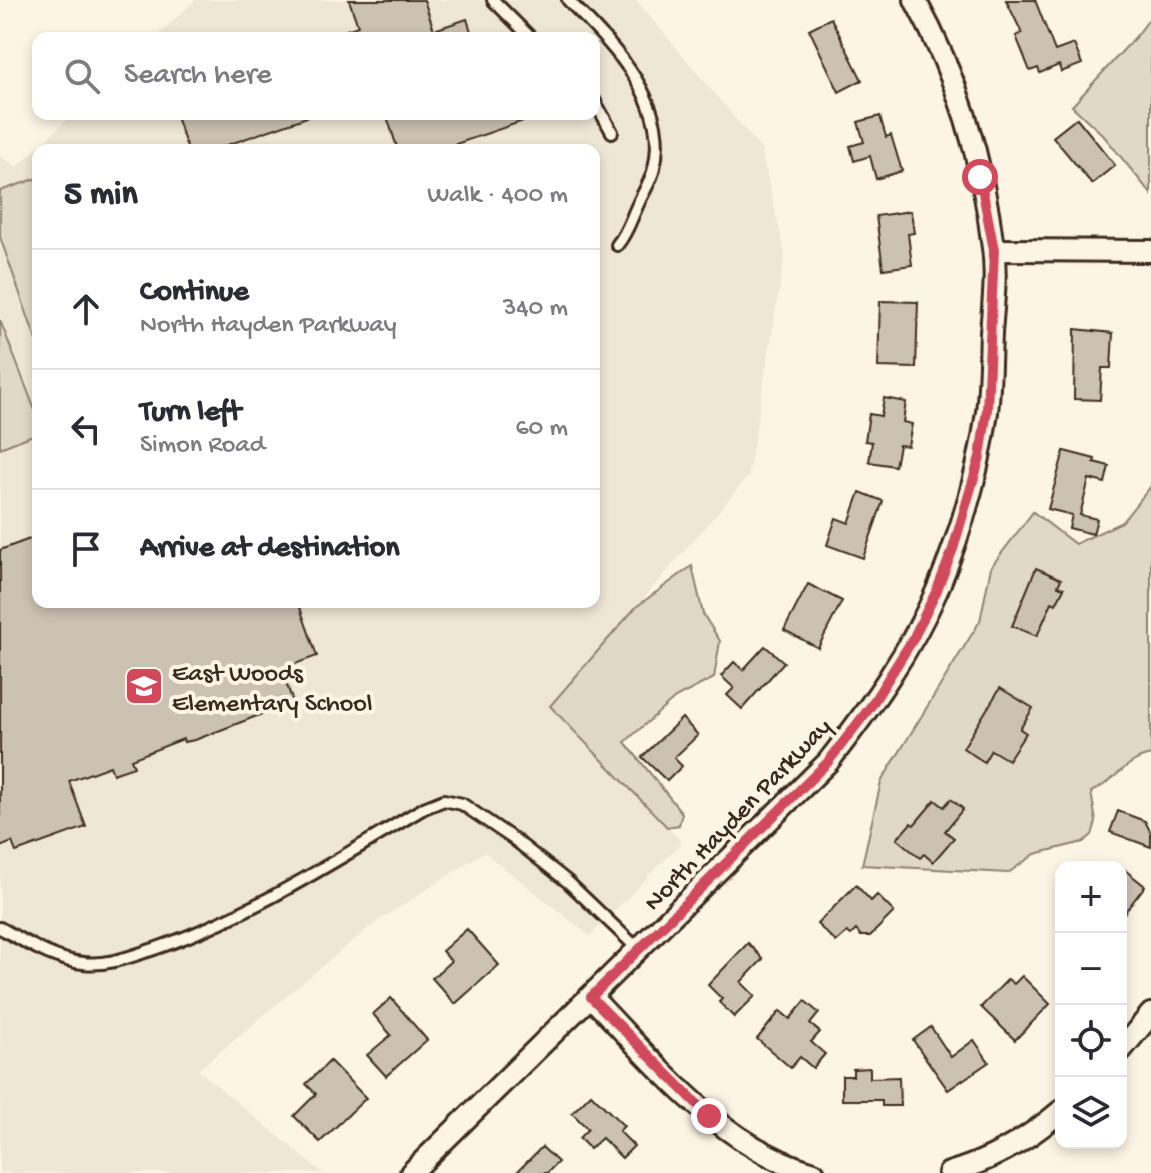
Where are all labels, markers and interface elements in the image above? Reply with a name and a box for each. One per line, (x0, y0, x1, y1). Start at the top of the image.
search box (32, 32, 600, 120)
icon: search (60, 54, 104, 98)
text: Search here (124, 59, 272, 94)
route start (962, 159, 998, 195)
text: 5 min (64, 176, 138, 216)
text: Walk · 400 m (427, 181, 568, 212)
text: Continue (140, 276, 249, 311)
icon: ahead (64, 287, 108, 331)
text: 340 m (503, 294, 568, 325)
text: North Hayden Parkway (140, 311, 397, 342)
text: Turn left (140, 396, 241, 431)
icon: left (64, 407, 108, 451)
text: 60 m (515, 414, 568, 445)
text: Simon Road (140, 431, 265, 462)
icon: arrive (64, 527, 108, 571)
text: Arrive at destination (140, 532, 400, 567)
place label: East Woods Elementary School (172, 660, 372, 721)
school or university icon: East Woods Elementary School (123, 665, 165, 707)
street label: North Hayden Parkway (639, 713, 840, 919)
map controls (1055, 861, 1127, 1149)
button: + (1055, 861, 1127, 933)
button: − (1055, 933, 1127, 1005)
button: locate (1055, 1005, 1127, 1077)
button: layers (1055, 1077, 1127, 1149)
route end (691, 1098, 727, 1134)

